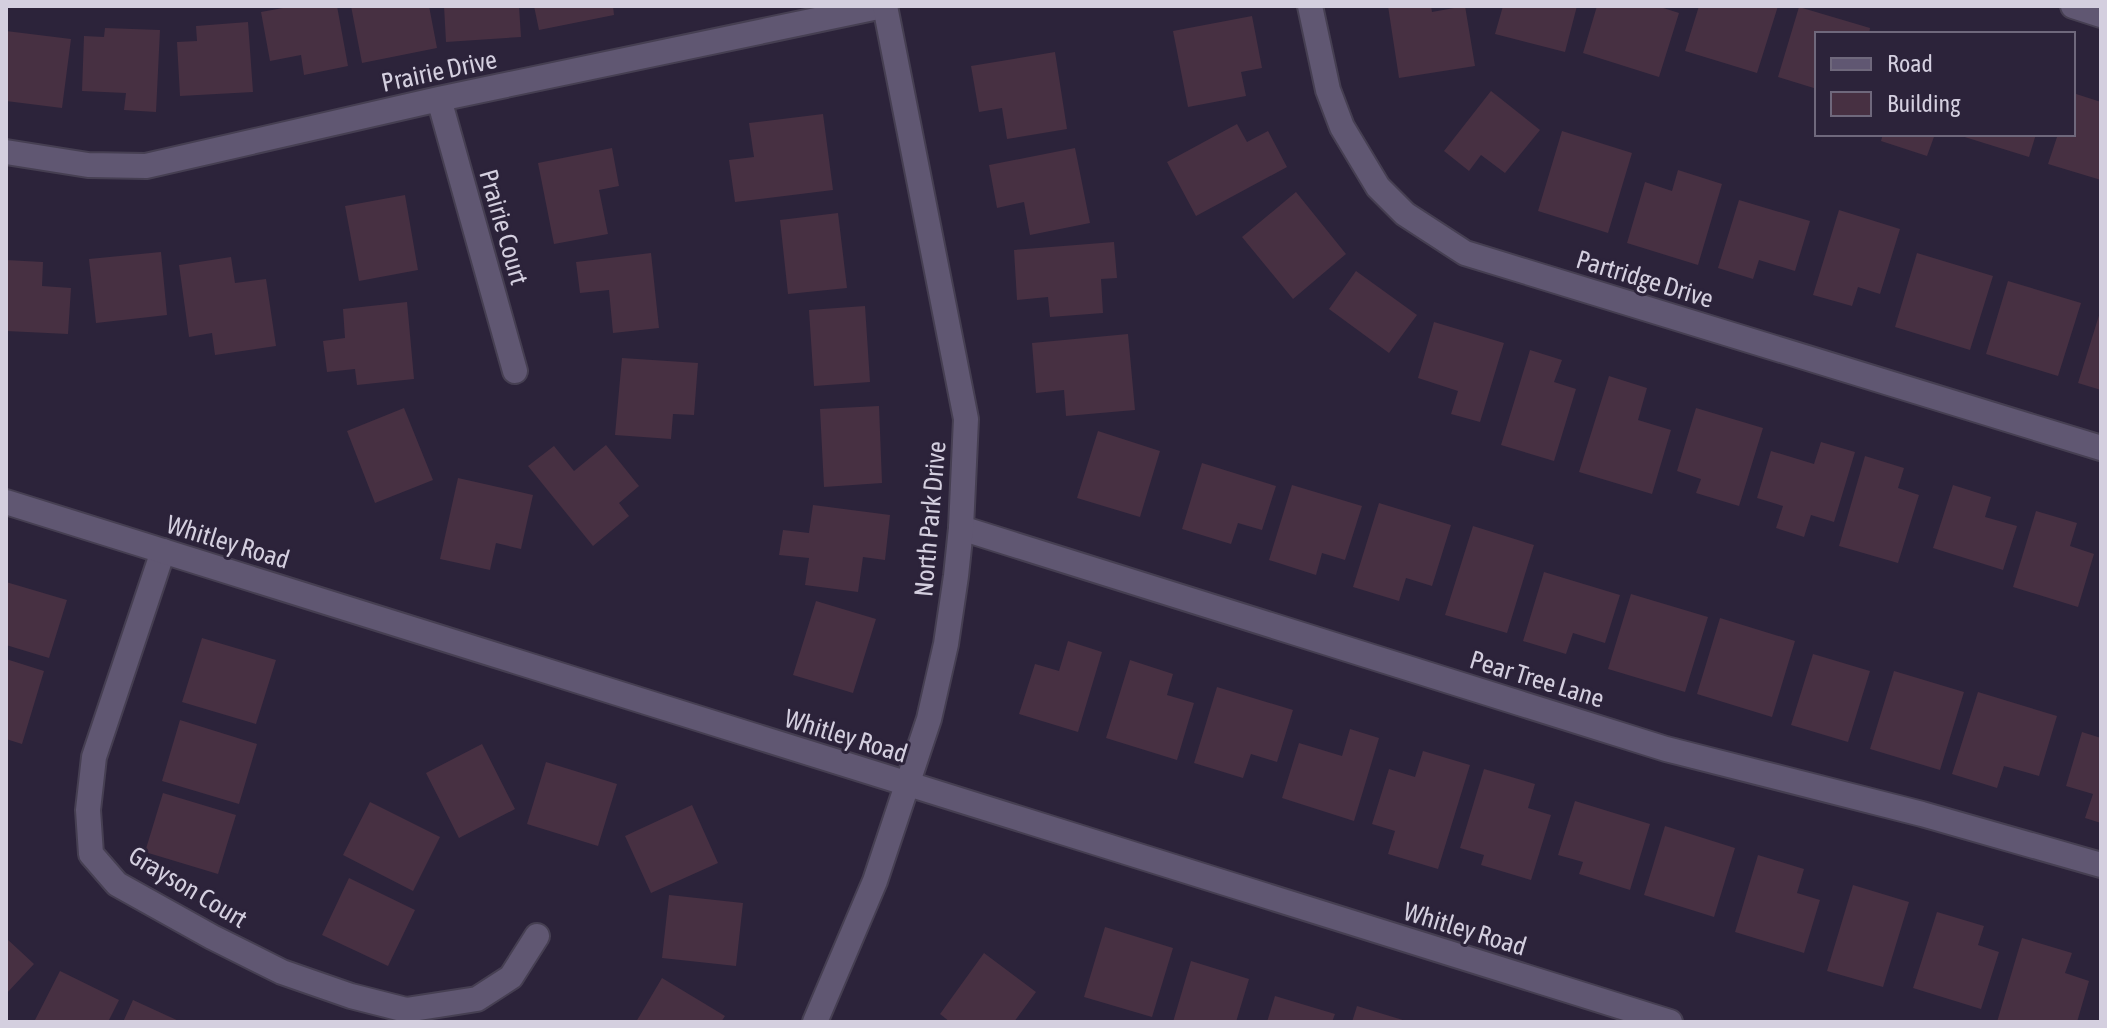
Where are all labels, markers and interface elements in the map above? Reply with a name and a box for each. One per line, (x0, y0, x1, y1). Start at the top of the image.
legend (1815, 32, 2075, 136)
street label: Prairie Drive (378, 44, 500, 98)
text: Road (1887, 50, 1933, 77)
text: Building (1887, 90, 1961, 117)
street label: Prairie Court (473, 166, 535, 288)
street label: Partridge Drive (1573, 244, 1717, 314)
street label: North Park Drive (908, 440, 952, 598)
street label: Whitley Road (163, 509, 293, 575)
street label: Pear Tree Lane (1466, 644, 1608, 714)
street label: Whitley Road (781, 703, 911, 769)
street label: Grayson Court (123, 840, 253, 934)
street label: Whitley Road (1400, 896, 1530, 962)

